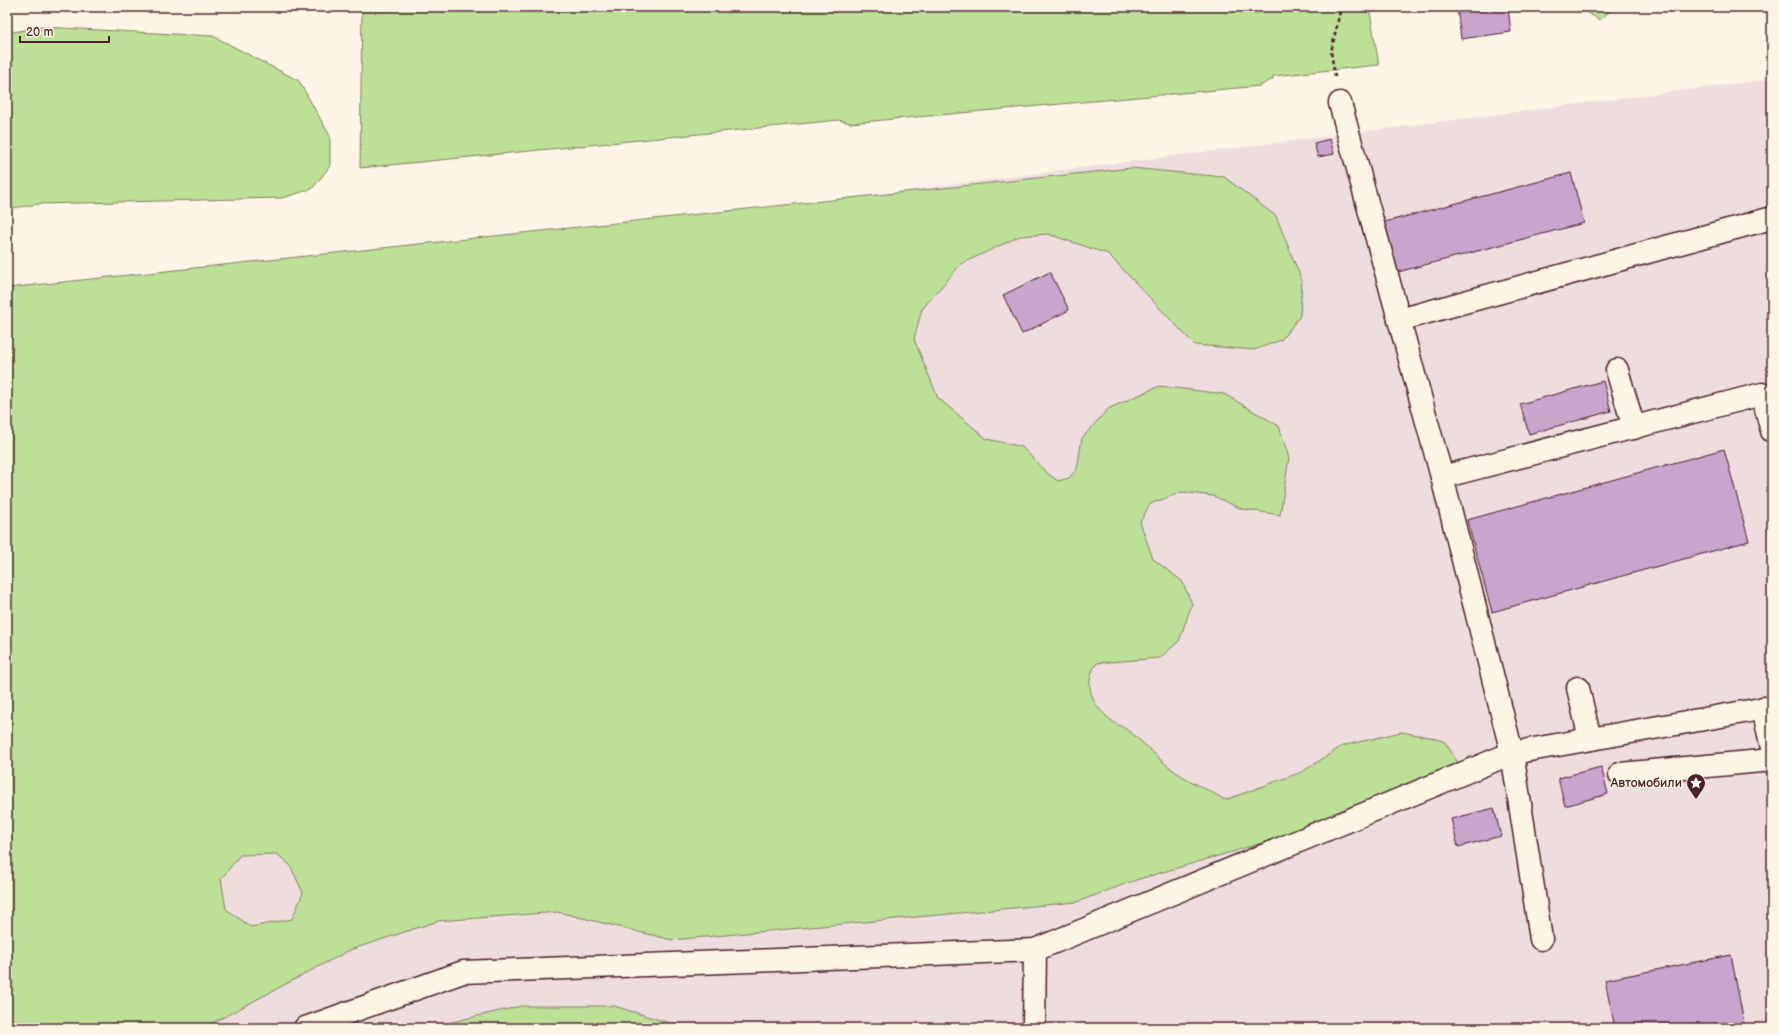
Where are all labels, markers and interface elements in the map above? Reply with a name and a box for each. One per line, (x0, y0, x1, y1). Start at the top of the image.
scale bar (20, 18, 109, 44)
text: 20 m (26, 25, 53, 40)
place icon: Автомобили (1685, 772, 1707, 800)
place label: Автомобили (1609, 775, 1682, 791)

